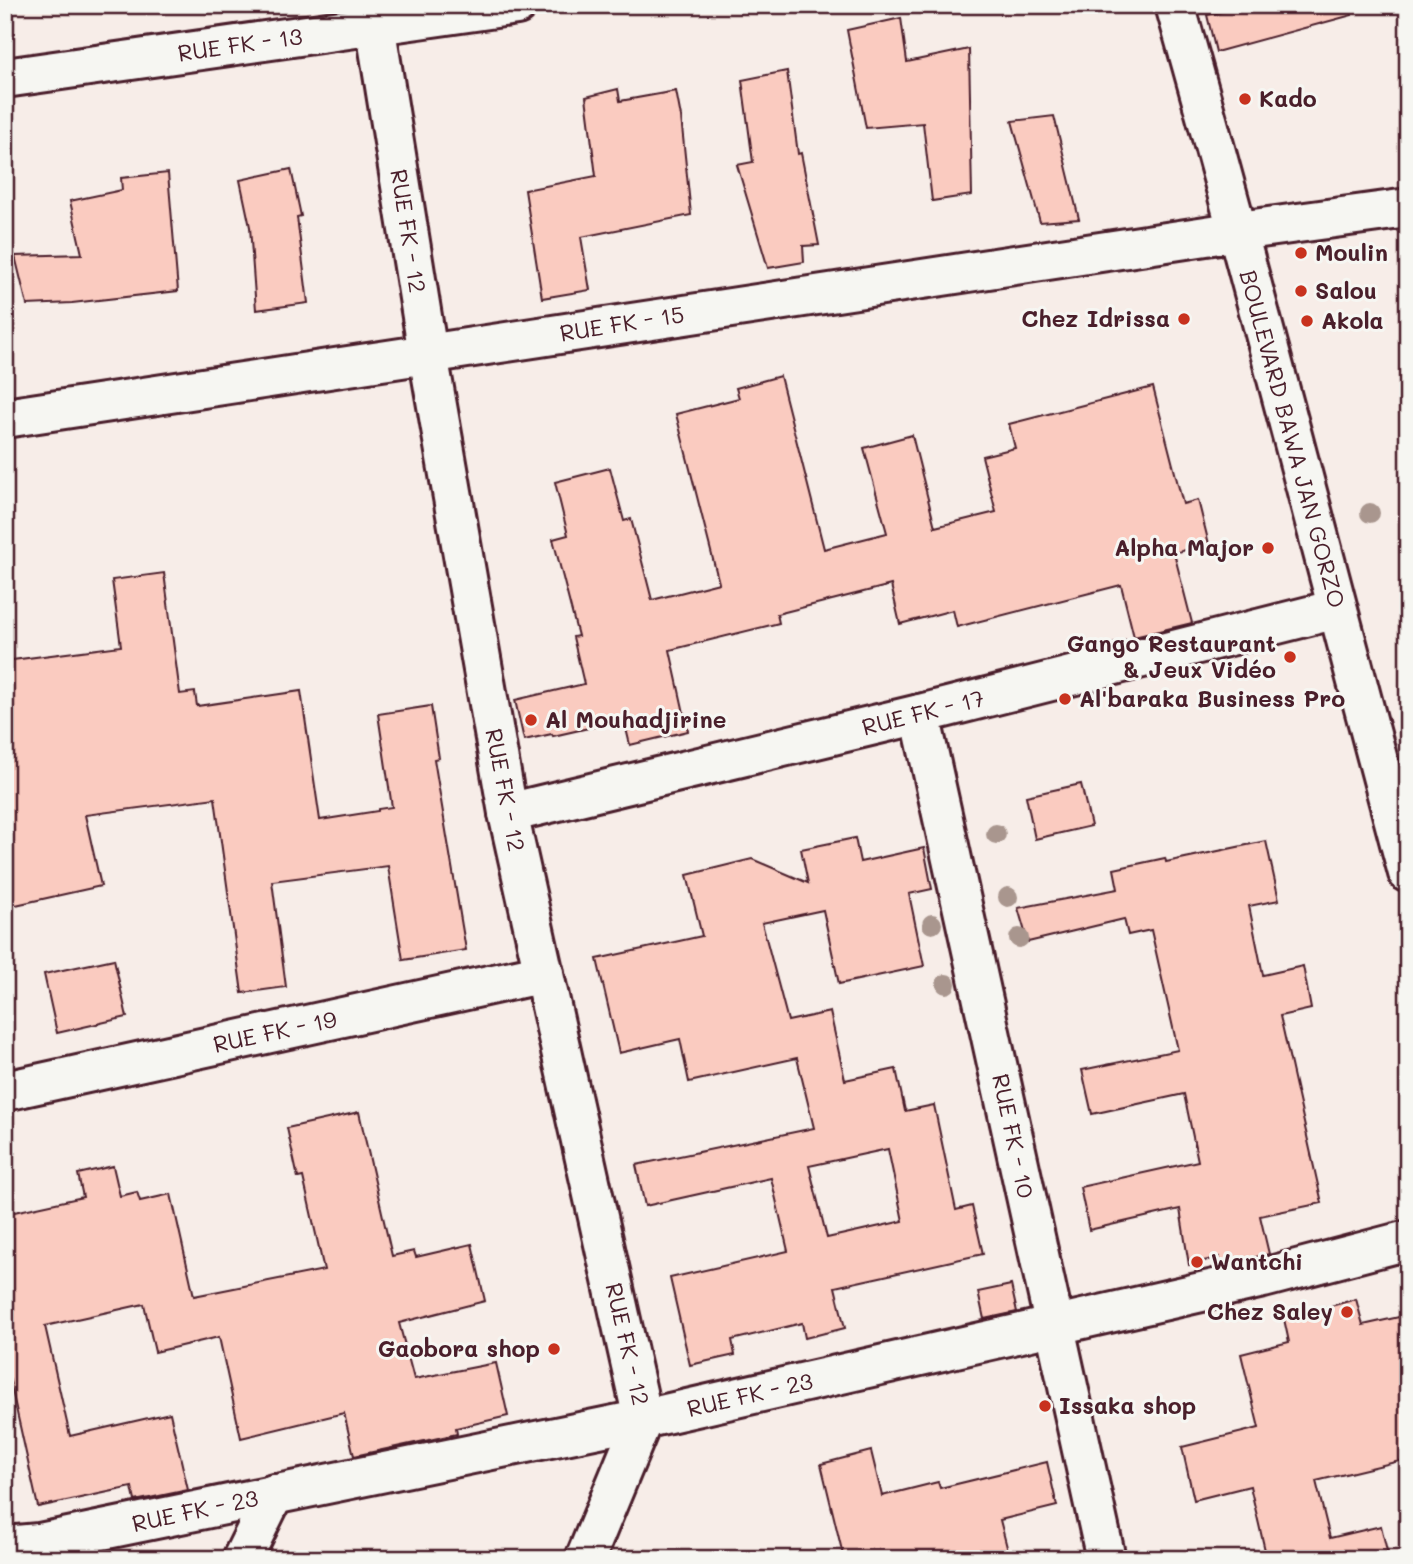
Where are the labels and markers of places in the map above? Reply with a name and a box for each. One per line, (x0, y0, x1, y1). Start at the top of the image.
place label: Kado (1259, 83, 1317, 113)
marker: Kado (1237, 91, 1253, 107)
place label: Moulin (1315, 237, 1388, 267)
marker: Moulin (1293, 245, 1309, 261)
place label: Salou (1315, 275, 1377, 305)
marker: Salou (1293, 283, 1309, 299)
place label: Chez Idrissa (1021, 303, 1170, 333)
place label: Akola (1321, 305, 1384, 335)
marker: Chez Idrissa (1176, 311, 1192, 327)
marker: Akola (1299, 313, 1315, 329)
place label: Alpha Major (1114, 532, 1254, 562)
marker: Alpha Major (1260, 540, 1276, 556)
place label: Gango Restaurant & Jeux Vidéo (1067, 628, 1276, 684)
marker: Gango Restaurant & Jeux Vidéo (1282, 649, 1298, 665)
place label: Al'baraka Business Pro (1079, 683, 1345, 713)
marker: Al'baraka Business Pro (1057, 691, 1073, 707)
place label: Al Mouhadjirine (545, 704, 726, 734)
marker: Al Mouhadjirine (523, 712, 539, 728)
place label: Wantchi (1211, 1246, 1303, 1276)
marker: Wantchi (1189, 1254, 1205, 1270)
place label: Chez Saley (1207, 1296, 1333, 1326)
marker: Chez Saley (1339, 1304, 1355, 1320)
place label: Gaobora shop (378, 1333, 540, 1363)
marker: Gaobora shop (546, 1341, 562, 1357)
place label: Issaka shop (1059, 1390, 1196, 1420)
marker: Issaka shop (1037, 1398, 1053, 1414)

